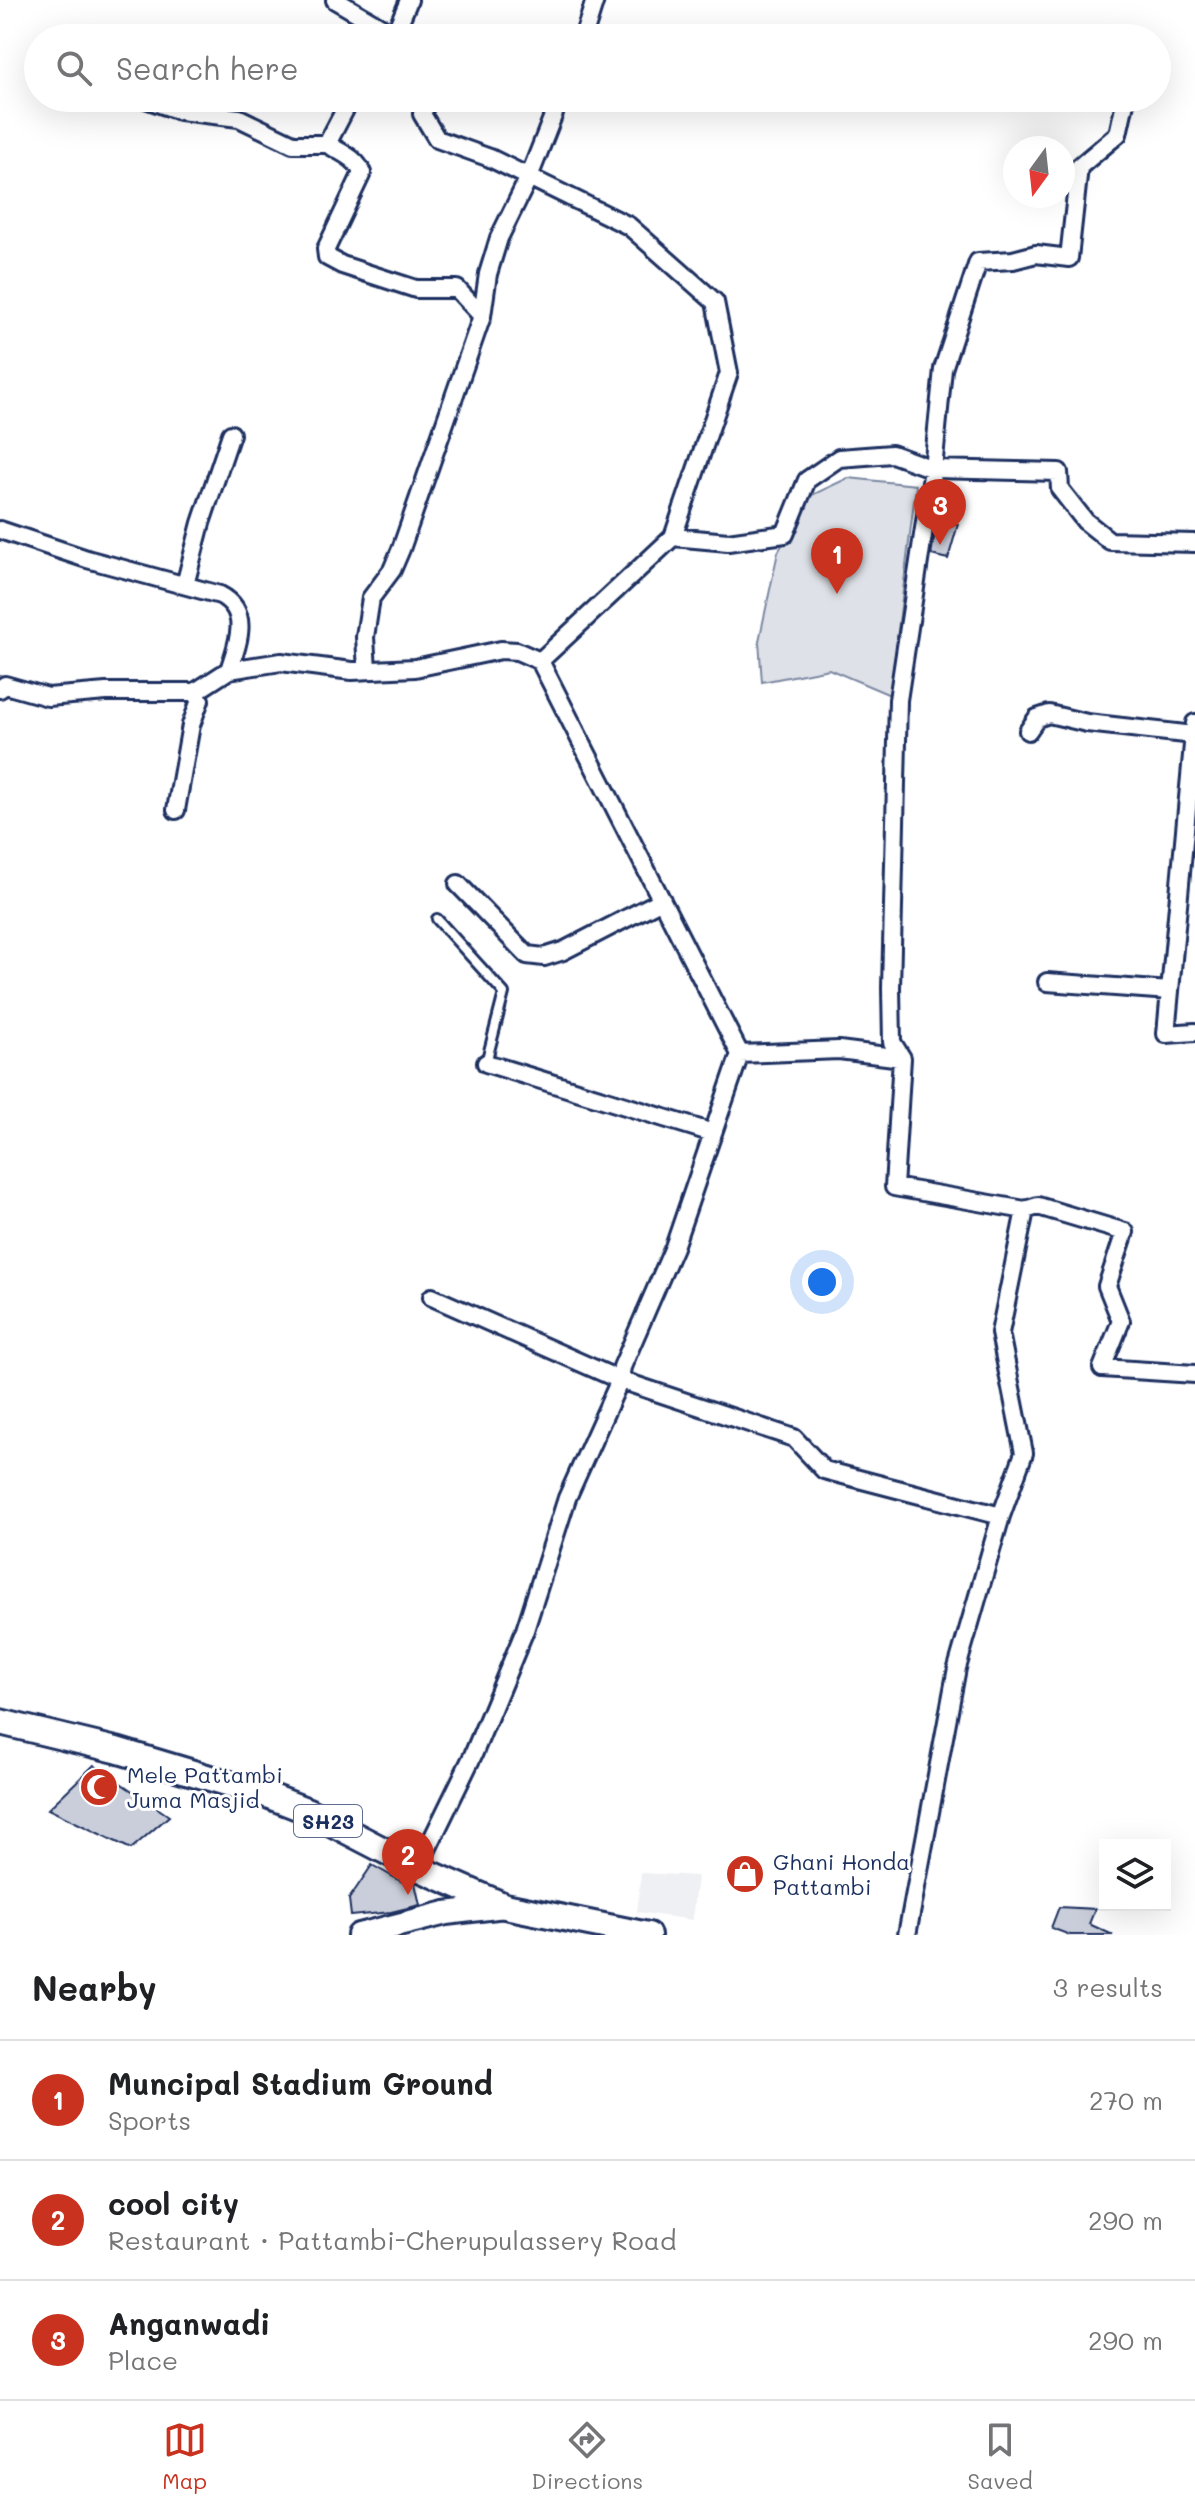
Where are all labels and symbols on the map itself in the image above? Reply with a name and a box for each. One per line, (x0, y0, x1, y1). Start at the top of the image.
north arrow (1003, 136, 1075, 208)
pin: 3 (914, 479, 966, 545)
pin: 1 (811, 528, 863, 594)
your location (802, 1262, 842, 1302)
place label: Mele Pattambi Juma Masjid (127, 1760, 283, 1814)
mosque icon: Mele Pattambi Juma Masjid (78, 1766, 120, 1808)
road number: SH23 (294, 1805, 362, 1837)
pin: 2 (382, 1829, 434, 1895)
place label: Ghani Honda Pattambi (773, 1847, 910, 1901)
shop icon: Ghani Honda Pattambi (724, 1853, 766, 1895)

